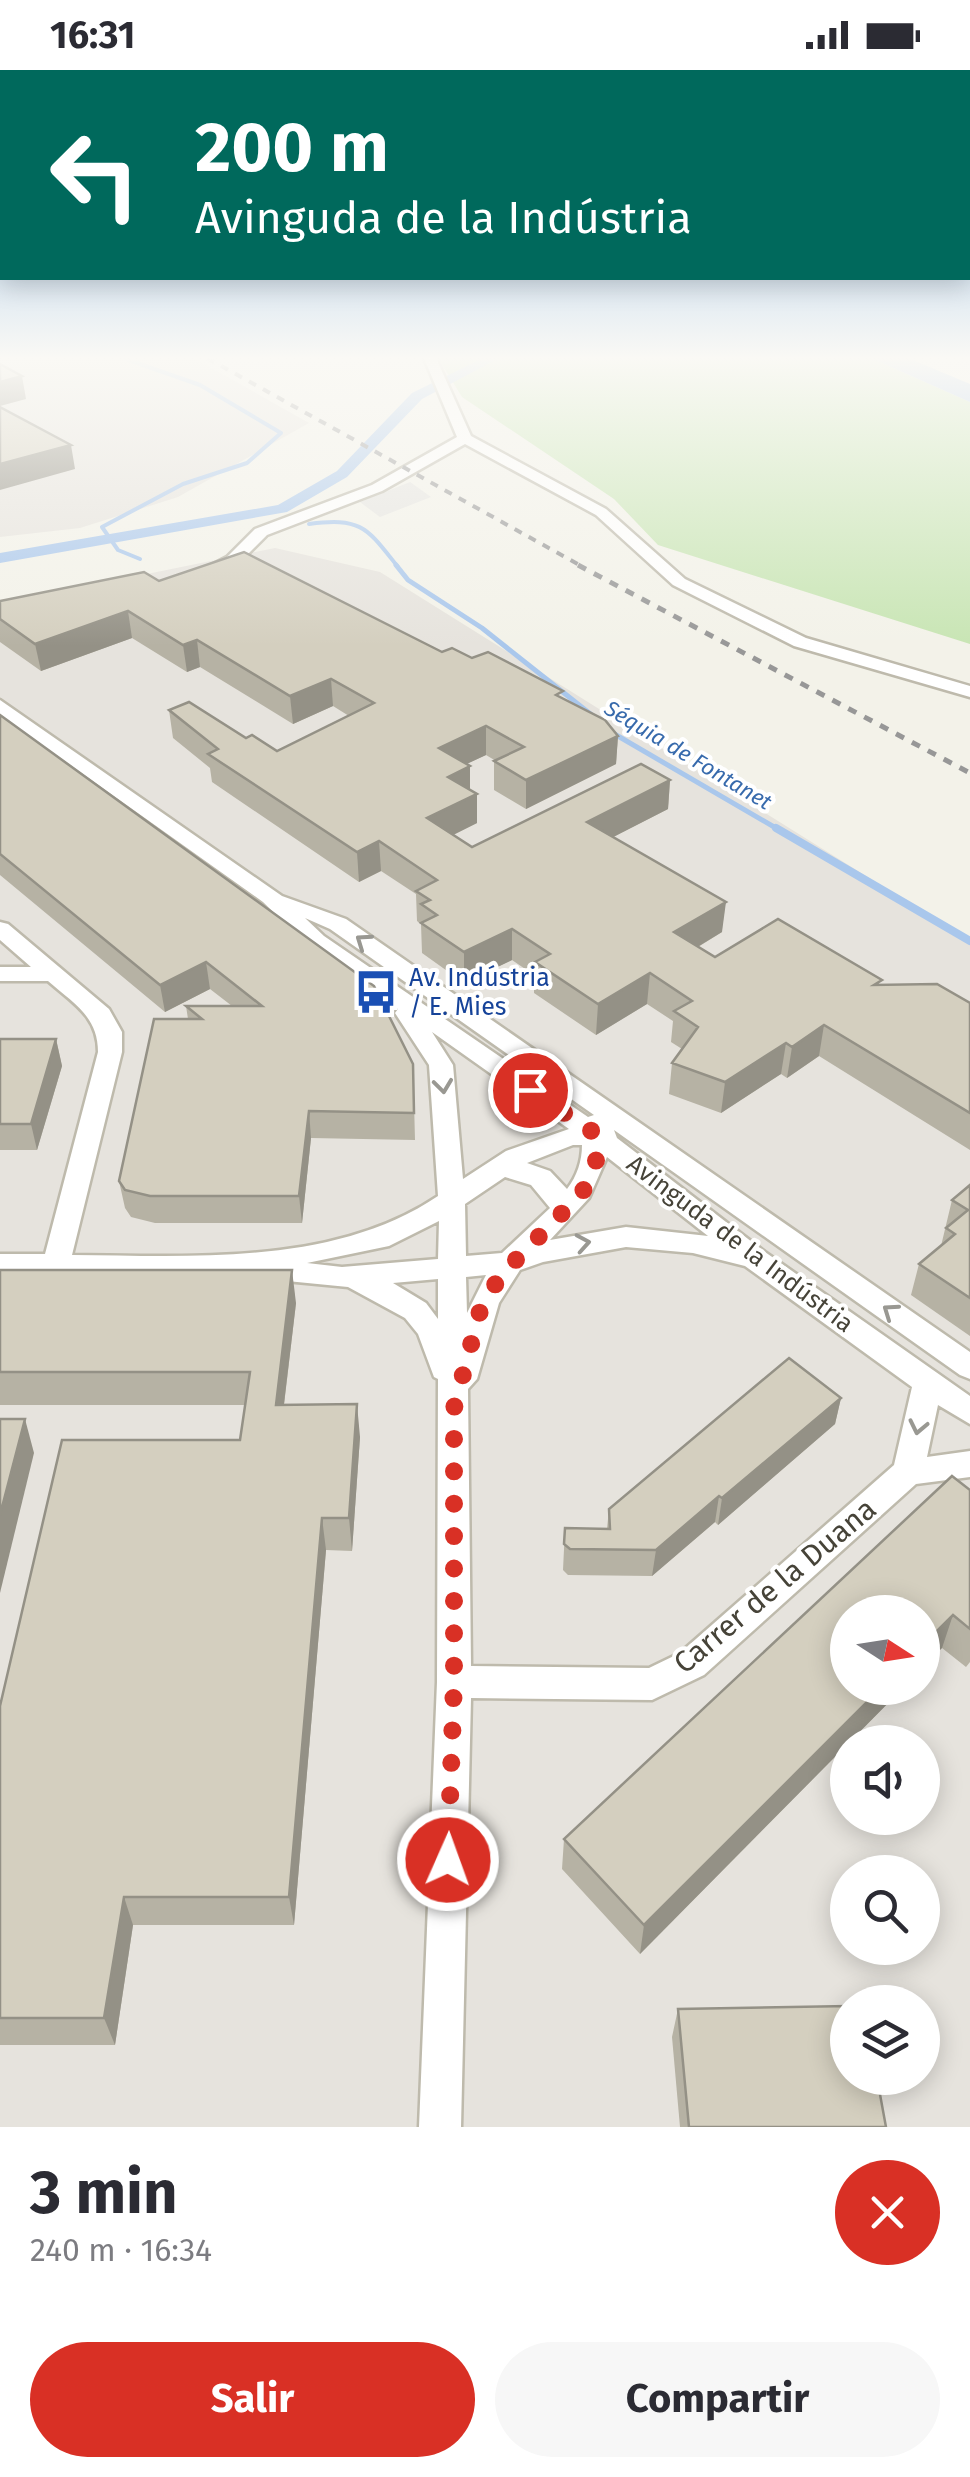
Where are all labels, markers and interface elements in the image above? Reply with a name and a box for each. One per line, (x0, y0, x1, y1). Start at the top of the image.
text: 16:31 (50, 12, 135, 58)
text: 200 m (195, 106, 389, 190)
icon: left (30, 110, 160, 240)
text: Avinguda de la Indústria (195, 191, 692, 245)
water label: Séquia de Fontanet (599, 694, 777, 816)
one-way arrow (355, 935, 374, 953)
place label: Av. Indústria / E. Mies (409, 963, 550, 1022)
bus stop icon: Av. Indústria / E. Mies (352, 968, 400, 1016)
pin (488, 1048, 573, 1133)
icon: arrive (503, 1063, 558, 1118)
one-way arrow (432, 1078, 453, 1094)
street label: Avinguda de la Indústria (621, 1149, 859, 1339)
one-way arrow (575, 1233, 591, 1254)
one-way arrow (883, 1305, 902, 1323)
one-way arrow (909, 1418, 930, 1435)
street label: Carrer de la Duana (666, 1491, 884, 1681)
north arrow (830, 1595, 940, 1705)
map controls (830, 1595, 940, 2095)
button: sound (830, 1725, 940, 1835)
position arrow (396, 1808, 500, 1912)
button: search (830, 1855, 940, 1965)
button: layers (830, 1985, 940, 2095)
text: 3 min (30, 2157, 178, 2229)
button: close (835, 2160, 940, 2265)
text: 240 m · 16:34 (30, 2231, 212, 2269)
button: Salir (30, 2342, 475, 2457)
button: Compartir (495, 2342, 940, 2457)

